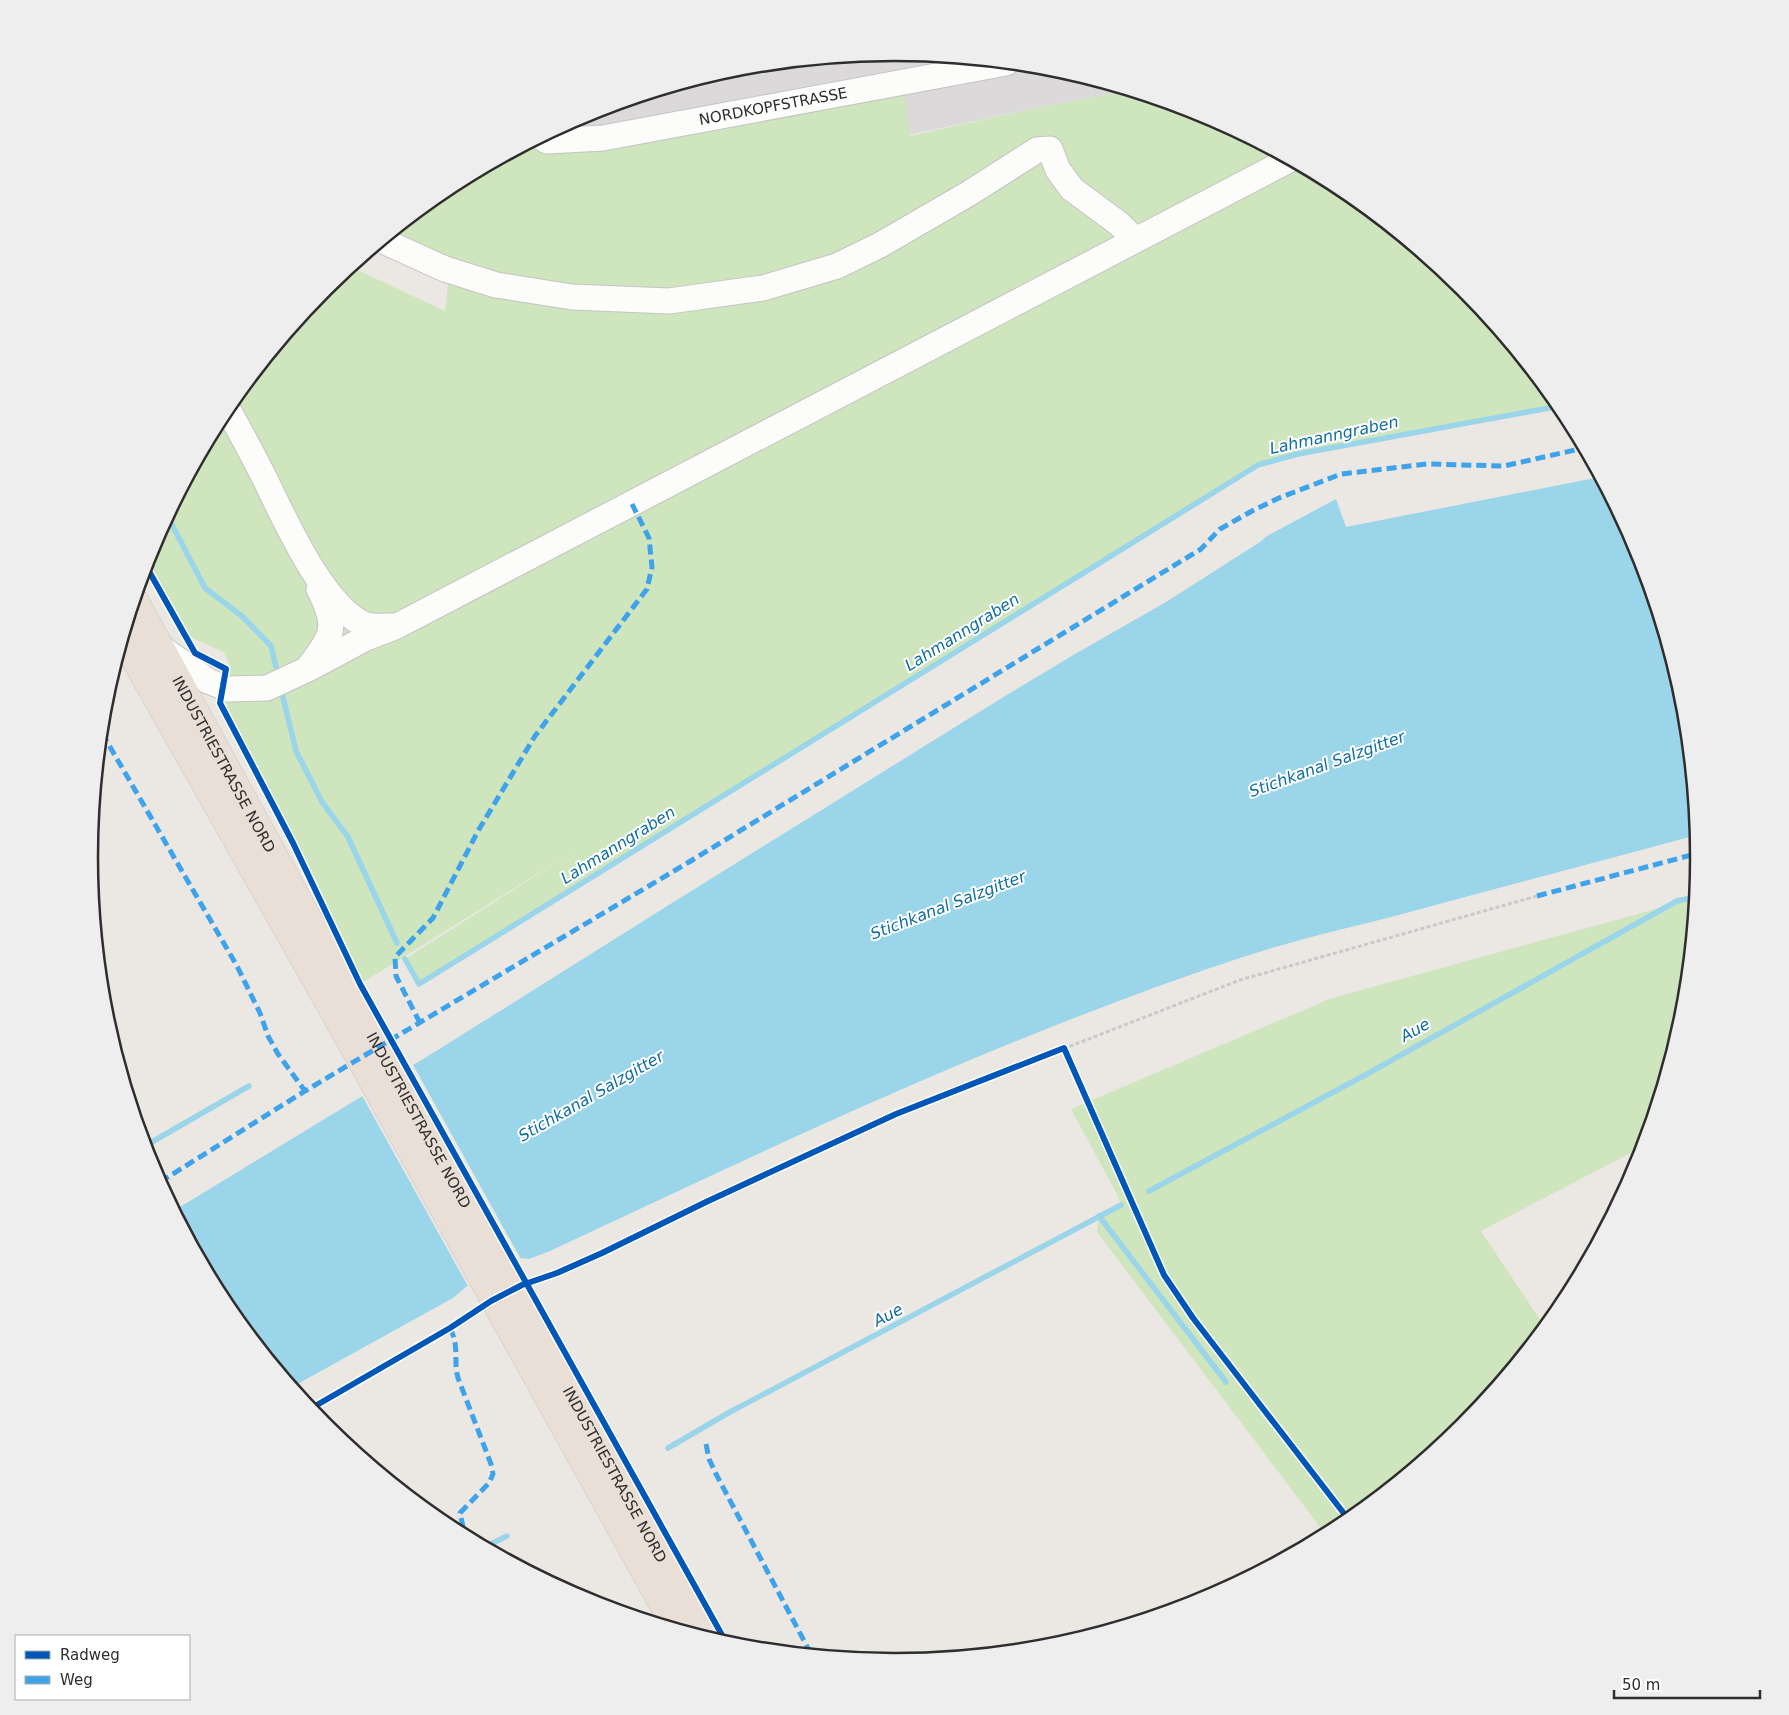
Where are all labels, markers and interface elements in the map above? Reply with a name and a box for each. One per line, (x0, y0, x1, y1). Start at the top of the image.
street label: NORDKOPFSTRASSE (697, 84, 849, 129)
water label: Lahmanngraben (1268, 412, 1400, 458)
water label: Lahmanngraben (901, 589, 1023, 675)
street label: INDUSTRIESTRASSE NORD (168, 673, 279, 856)
water label: Stichkanal Salzgitter (1246, 726, 1409, 801)
water label: Lahmanngraben (557, 802, 679, 888)
water label: Stichkanal Salzgitter (868, 866, 1030, 943)
water label: Aue (1396, 1014, 1433, 1046)
street label: INDUSTRIESTRASSE NORD (363, 1029, 475, 1212)
water label: Stichkanal Salzgitter (515, 1046, 668, 1145)
water label: Aue (869, 1299, 906, 1331)
street label: INDUSTRIESTRASSE NORD (559, 1383, 670, 1566)
legend (15, 1635, 190, 1700)
text: Radweg (60, 1646, 120, 1664)
scale bar (1614, 1668, 1760, 1700)
text: Weg (60, 1671, 93, 1689)
text: 50 m (1622, 1676, 1660, 1694)

